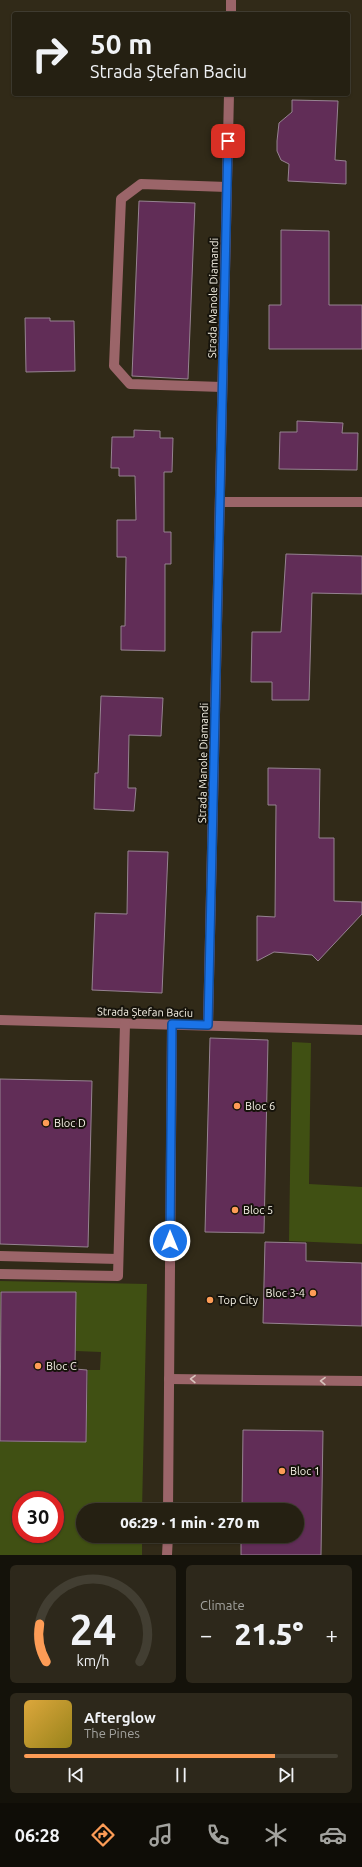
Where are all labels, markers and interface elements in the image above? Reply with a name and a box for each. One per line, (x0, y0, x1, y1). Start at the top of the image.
icon: right (24, 28, 76, 80)
text: 50 m (90, 28, 152, 59)
text: Strada Ștefan Baciu (90, 61, 247, 81)
pin (211, 124, 245, 158)
icon: arrive (217, 130, 239, 152)
street label: Strada Manole Diamandi (206, 238, 220, 358)
street label: Strada Manole Diamandi (196, 703, 210, 823)
street label: Strada Ștefan Baciu (97, 1005, 193, 1019)
place label: Bloc 6 (245, 1100, 275, 1112)
marker: Bloc 6 (232, 1101, 242, 1111)
place label: Bloc D (54, 1117, 86, 1129)
marker: Bloc D (41, 1118, 51, 1128)
place label: Bloc 5 (243, 1204, 273, 1216)
marker: Bloc 5 (230, 1205, 240, 1215)
position arrow (149, 1220, 191, 1262)
place label: Bloc 3-4 (265, 1287, 305, 1299)
marker: Bloc 3-4 (308, 1288, 318, 1298)
place label: Top City (218, 1294, 259, 1306)
marker: Top City (205, 1295, 215, 1305)
place label: Bloc C (46, 1360, 77, 1372)
marker: Bloc C (33, 1361, 43, 1371)
one-way arrow (190, 1375, 196, 1383)
one-way arrow (320, 1376, 326, 1385)
place label: Bloc 1 (290, 1465, 320, 1477)
marker: Bloc 1 (277, 1466, 287, 1476)
speed limit sign: 30 (12, 1491, 64, 1543)
text: 06:29 · 1 min · 270 m (120, 1514, 260, 1531)
text: Climate (200, 1598, 245, 1612)
text: 24 (70, 1606, 116, 1653)
text: 21.5° (234, 1617, 304, 1651)
text: − (200, 1622, 212, 1647)
text: + (326, 1622, 338, 1647)
text: km/h (77, 1653, 109, 1669)
text: Afterglow (84, 1709, 156, 1726)
text: The Pines (84, 1726, 140, 1740)
icon: previous (65, 1764, 87, 1786)
icon: pause (170, 1764, 192, 1786)
icon: next (275, 1764, 297, 1786)
icon: directions (89, 1821, 117, 1849)
icon: music (147, 1821, 175, 1849)
icon: phone (204, 1821, 232, 1849)
icon: climate (262, 1821, 290, 1849)
icon: car (319, 1821, 347, 1849)
text: 06:28 (15, 1825, 60, 1845)

